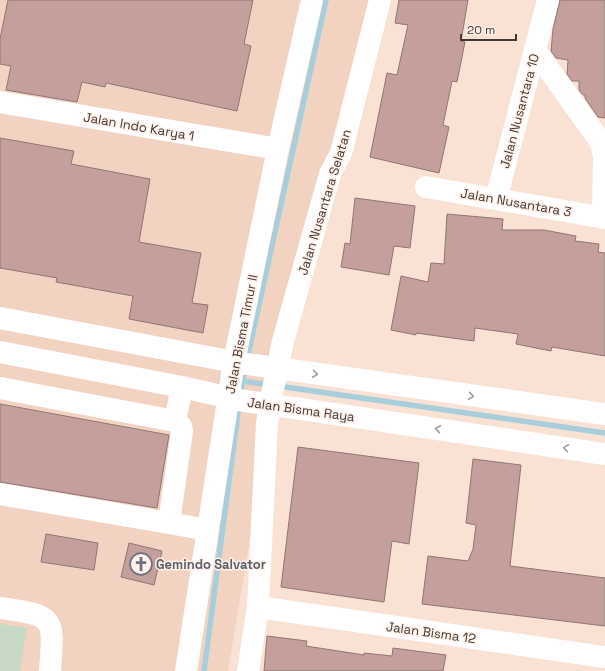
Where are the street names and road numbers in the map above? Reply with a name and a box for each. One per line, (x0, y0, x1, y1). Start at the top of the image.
street label: Jalan Nusantara 10 (496, 52, 543, 170)
street label: Jalan Indo Karya 1 (82, 108, 196, 145)
street label: Jalan Nusantara Selatan (294, 127, 355, 277)
street label: Jalan Nusantara 3 (459, 184, 573, 221)
street label: Jalan Bisma Timur II (222, 273, 261, 395)
street label: Jalan Bisma Raya (246, 394, 356, 426)
street label: Jalan Bisma 12 (385, 618, 477, 647)

